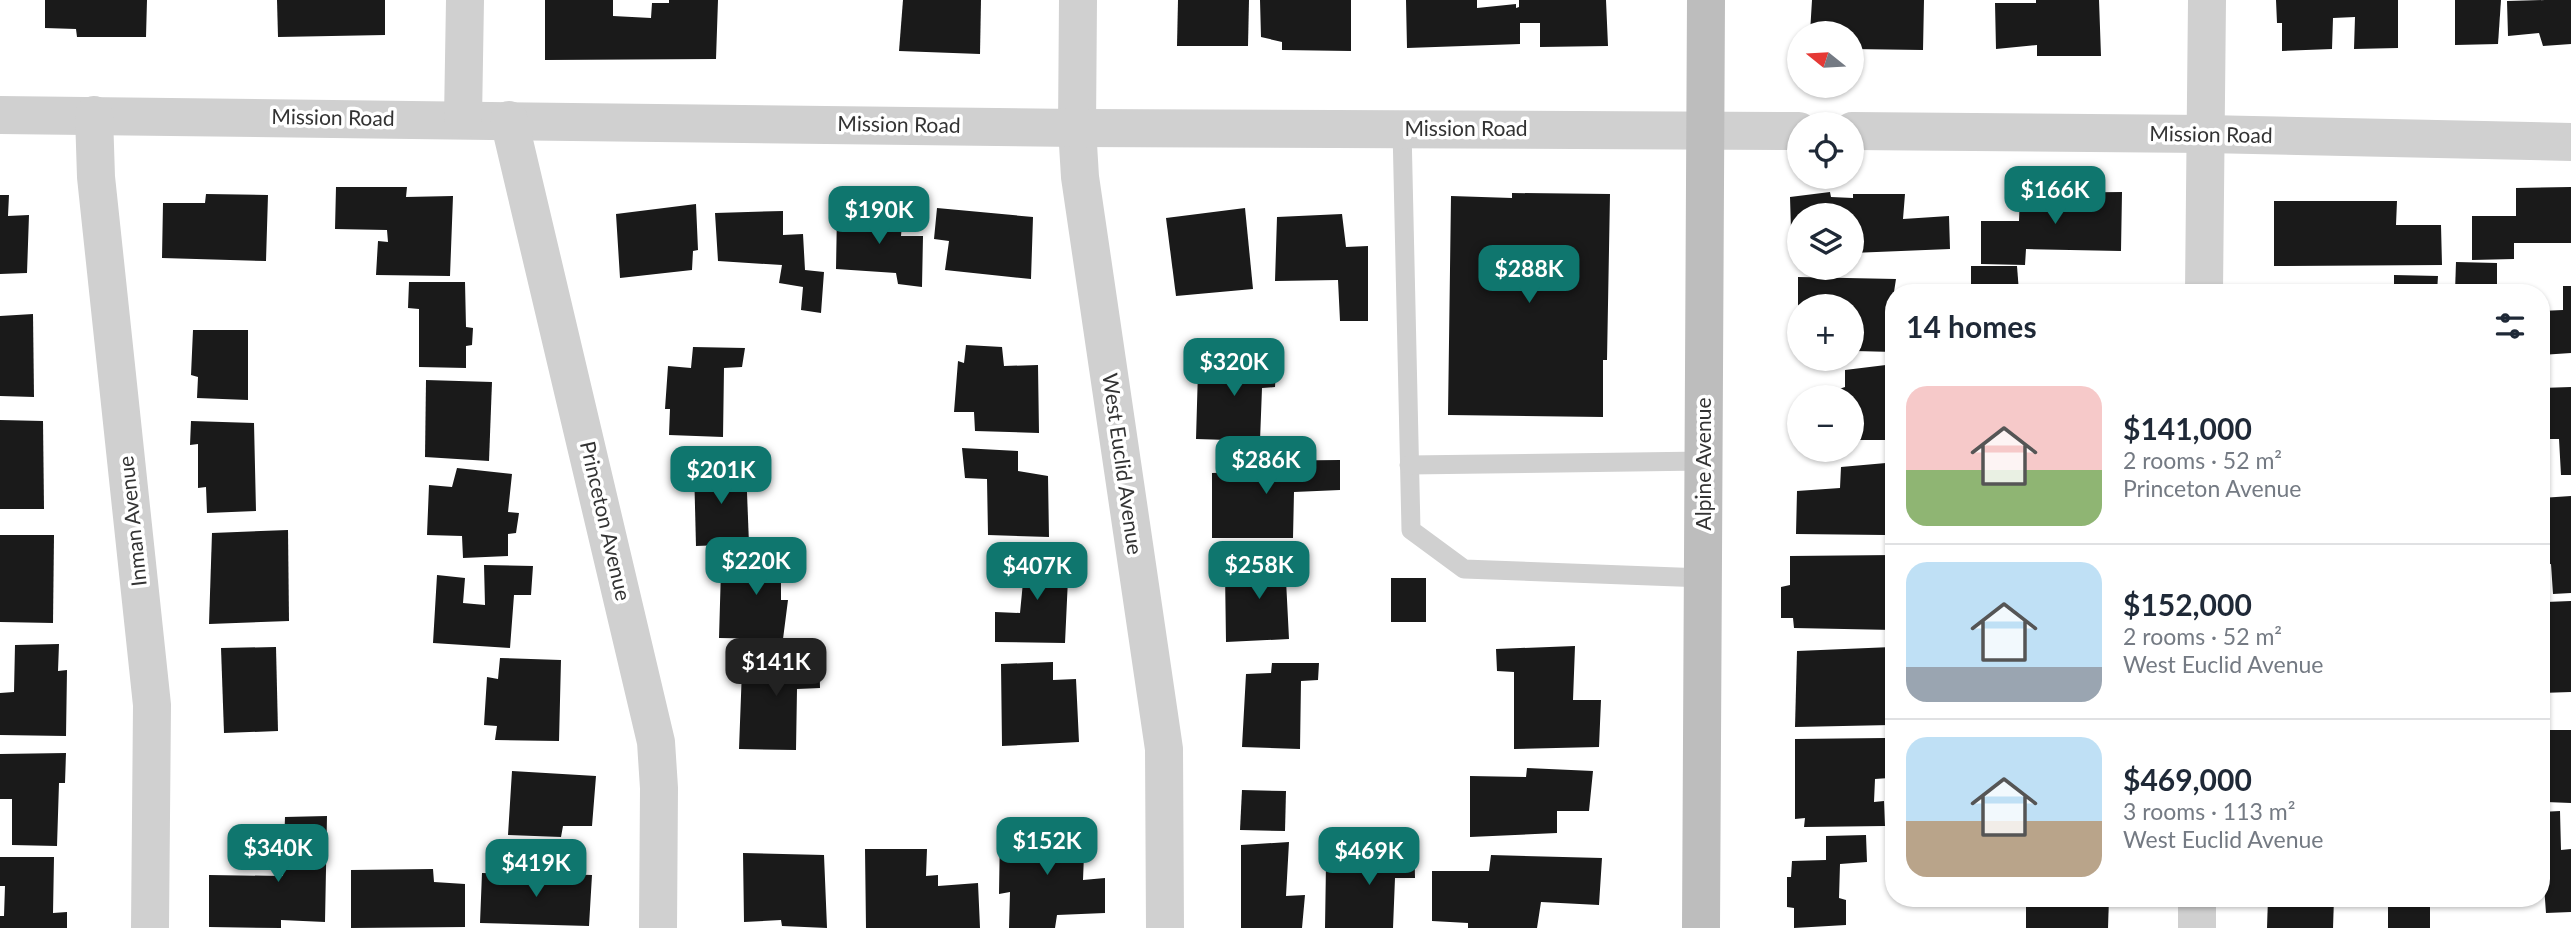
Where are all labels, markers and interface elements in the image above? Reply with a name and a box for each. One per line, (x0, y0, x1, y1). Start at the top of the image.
north arrow (1787, 21, 1864, 98)
map controls (1787, 21, 1864, 462)
street label: Mission Road (271, 103, 395, 130)
street label: Mission Road (837, 110, 961, 137)
button: locate (1787, 112, 1864, 189)
street label: Mission Road (1404, 115, 1528, 140)
street label: Mission Road (2149, 120, 2273, 147)
pin: $166K (2006, 166, 2104, 226)
text: $166K (2020, 175, 2090, 203)
pin: $190K (830, 187, 928, 246)
text: $190K (844, 195, 914, 223)
button: layers (1787, 203, 1864, 280)
pin: $288K (1480, 246, 1578, 305)
text: $288K (1494, 254, 1564, 282)
button: + (1787, 294, 1864, 371)
icon: filters (2491, 307, 2529, 345)
text: 14 homes (1906, 308, 2037, 344)
pin: $320K (1185, 338, 1283, 398)
text: $320K (1199, 347, 1269, 375)
street label: West Euclid Avenue (1098, 371, 1149, 556)
button: − (1787, 385, 1864, 462)
street label: Alpine Avenue (1690, 398, 1715, 530)
text: $141,000 (2123, 410, 2252, 446)
icon: home (1962, 414, 2046, 498)
pin: $286K (1217, 436, 1315, 496)
street label: Princeton Avenue (576, 438, 637, 603)
text: $286K (1231, 445, 1301, 473)
text: 2 rooms · 52 m² (2123, 446, 2282, 474)
pin: $201K (672, 447, 770, 506)
street label: Inman Avenue (112, 455, 151, 588)
text: $201K (686, 455, 756, 483)
text: Princeton Avenue (2123, 474, 2301, 502)
pin: $220K (707, 538, 805, 597)
pin: $407K (988, 542, 1086, 602)
pin: $258K (1210, 542, 1308, 601)
text: $220K (721, 546, 791, 574)
text: $258K (1224, 550, 1294, 578)
text: $407K (1002, 551, 1072, 579)
text: $152,000 (2123, 586, 2252, 622)
icon: home (1962, 590, 2046, 674)
text: 2 rooms · 52 m² (2123, 622, 2282, 650)
pin: $141K (727, 638, 825, 698)
text: $141K (741, 647, 811, 675)
text: West Euclid Avenue (2123, 650, 2323, 678)
text: $469,000 (2123, 761, 2252, 797)
icon: home (1962, 765, 2046, 849)
text: 3 rooms · 113 m² (2123, 797, 2295, 825)
pin: $152K (998, 818, 1096, 877)
pin: $340K (229, 824, 327, 884)
text: West Euclid Avenue (2123, 825, 2323, 853)
text: $152K (1012, 826, 1082, 854)
pin: $469K (1320, 828, 1418, 887)
text: $340K (243, 833, 313, 861)
text: $469K (1334, 836, 1404, 864)
pin: $419K (487, 839, 585, 899)
text: $419K (501, 848, 571, 876)

